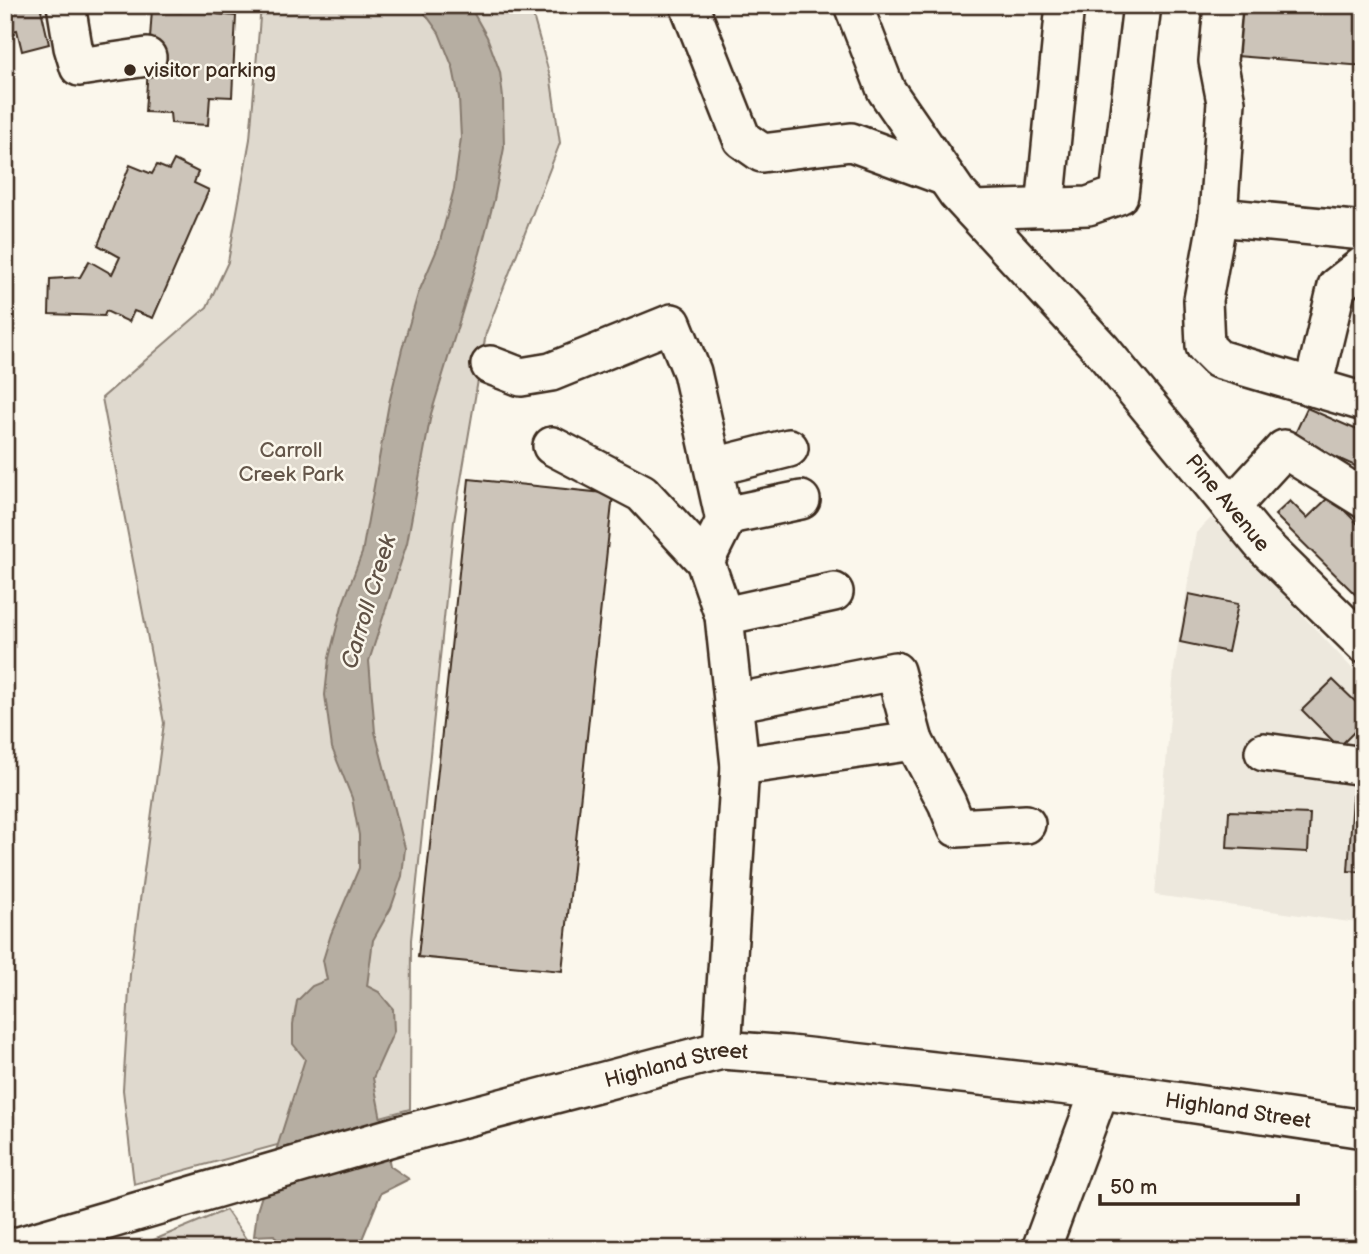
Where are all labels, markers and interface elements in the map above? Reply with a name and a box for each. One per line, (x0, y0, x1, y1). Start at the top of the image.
place label: visitor parking (143, 58, 276, 83)
marker: visitor parking (122, 62, 138, 78)
park label: Carroll Creek Park (238, 438, 344, 487)
street label: Pine Avenue (1181, 449, 1275, 557)
water label: Carroll Creek (335, 531, 403, 672)
street label: Highland Street (602, 1037, 750, 1093)
street label: Highland Street (1163, 1087, 1313, 1134)
scale bar (1100, 1163, 1297, 1207)
text: 50 m (1110, 1175, 1157, 1200)

